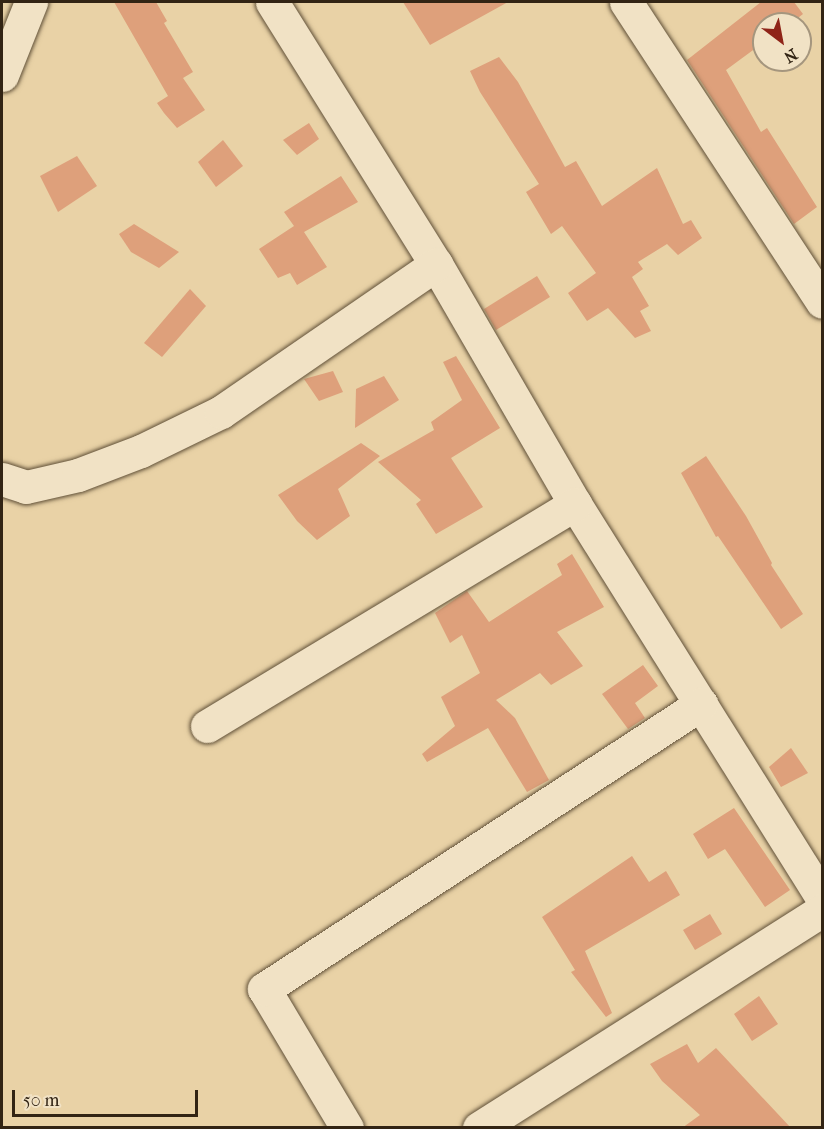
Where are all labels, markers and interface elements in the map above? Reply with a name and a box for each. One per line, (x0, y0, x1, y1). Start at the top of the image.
north arrow (752, 12, 812, 72)
text: N (781, 45, 801, 67)
scale bar (15, 1078, 201, 1116)
text: 50 m (23, 1090, 59, 1111)

